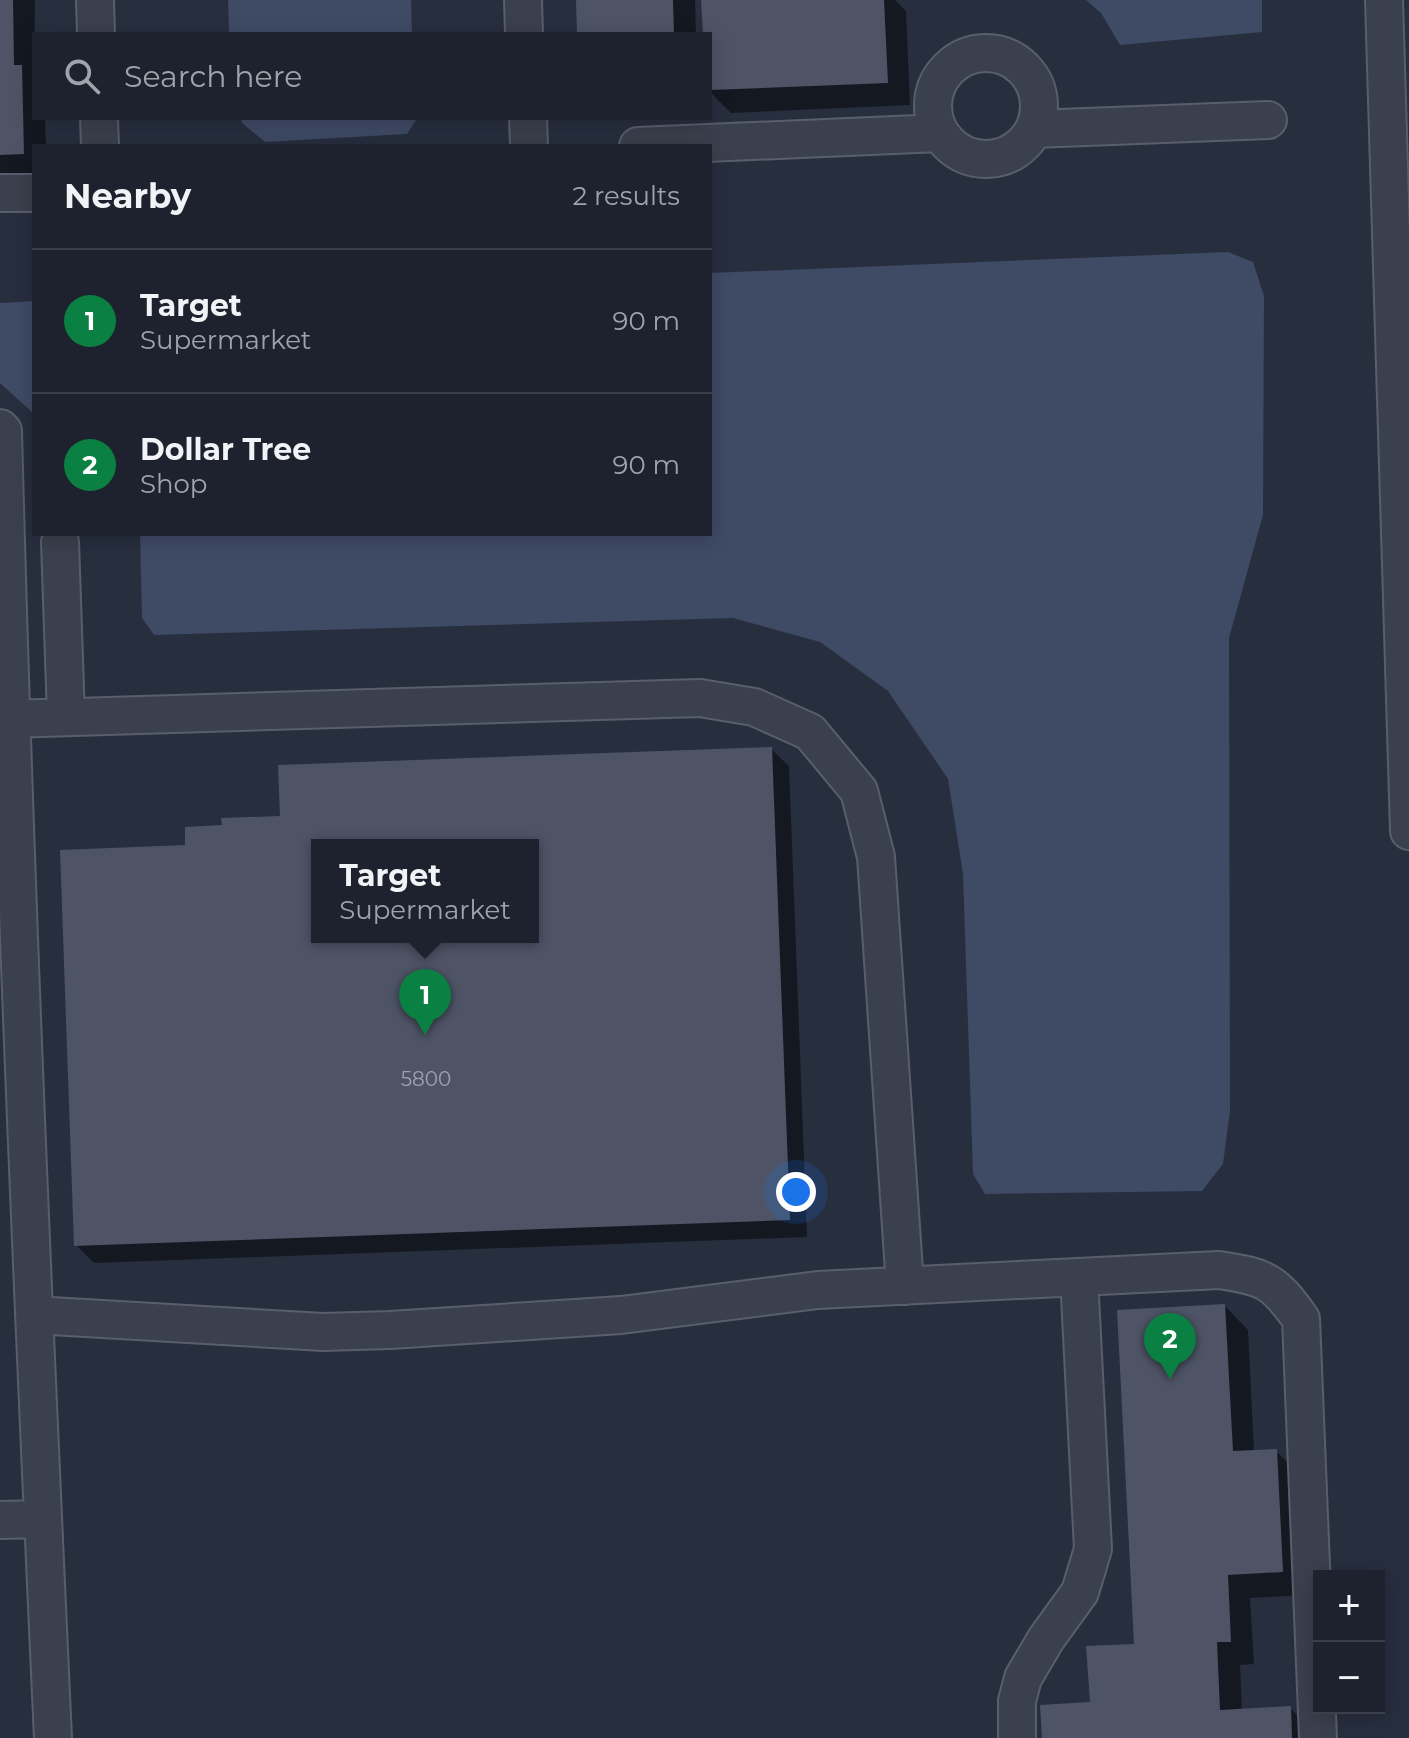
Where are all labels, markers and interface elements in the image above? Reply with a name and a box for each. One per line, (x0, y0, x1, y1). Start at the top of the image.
search box (32, 32, 712, 120)
icon: search (60, 54, 104, 98)
text: Search here (124, 58, 302, 95)
text: Nearby (64, 175, 191, 217)
text: 2 results (572, 180, 680, 212)
text: Target (140, 287, 242, 324)
text: 1 (85, 305, 95, 337)
text: 90 m (613, 305, 680, 337)
text: Supermarket (140, 324, 311, 356)
text: Dollar Tree (140, 431, 311, 468)
text: 2 (82, 449, 98, 481)
text: 90 m (613, 449, 680, 481)
text: Shop (140, 468, 208, 500)
popup (311, 839, 539, 943)
text: Target (339, 857, 441, 894)
text: Supermarket (339, 894, 511, 926)
pin: 1 (399, 969, 451, 1035)
house number: 5800 (401, 1067, 451, 1091)
your location (776, 1172, 816, 1212)
pin: 2 (1144, 1313, 1196, 1379)
map controls (1313, 1570, 1385, 1714)
button: + (1313, 1570, 1385, 1642)
button: − (1313, 1642, 1385, 1714)

